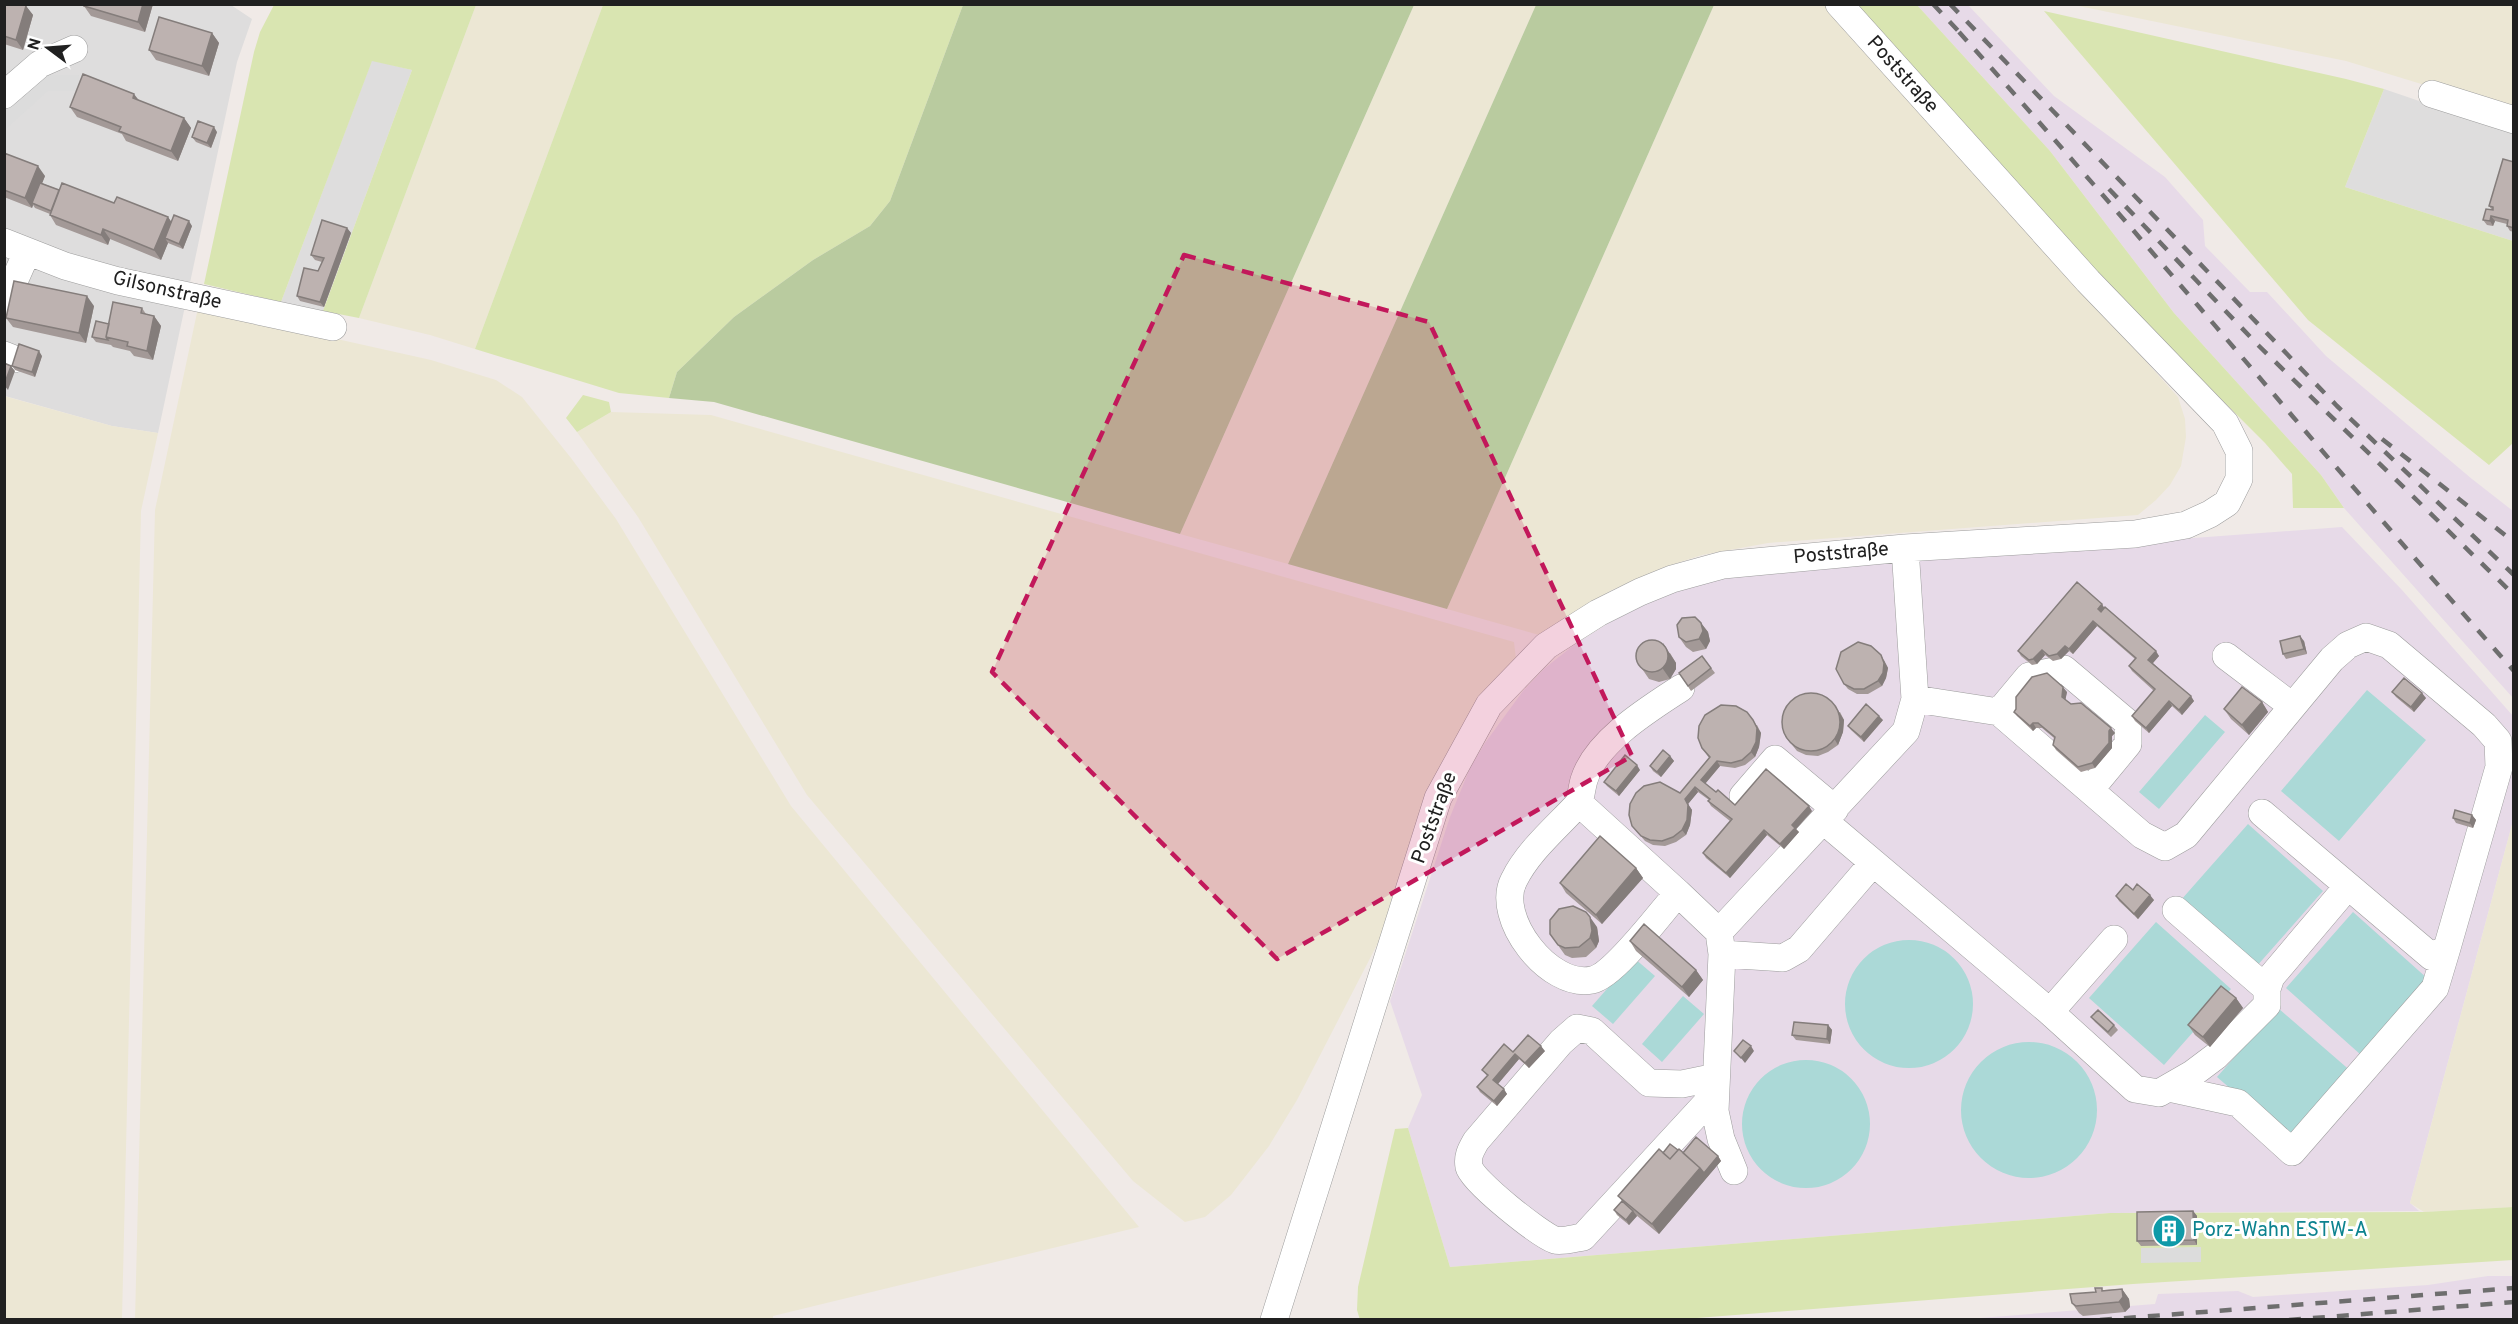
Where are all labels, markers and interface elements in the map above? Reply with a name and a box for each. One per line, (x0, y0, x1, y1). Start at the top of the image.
north arrow (18, 18, 78, 78)
street label: Poststraße (1860, 31, 1944, 119)
text: N (24, 36, 47, 53)
street label: Gilsonstraße (110, 266, 224, 316)
street label: Poststraße (1792, 537, 1890, 571)
street label: Poststraße (1406, 769, 1464, 867)
building icon: Porz-Wahn ESTW-A (2151, 1213, 2187, 1249)
place label: Porz-Wahn ESTW-A (2192, 1218, 2368, 1244)

